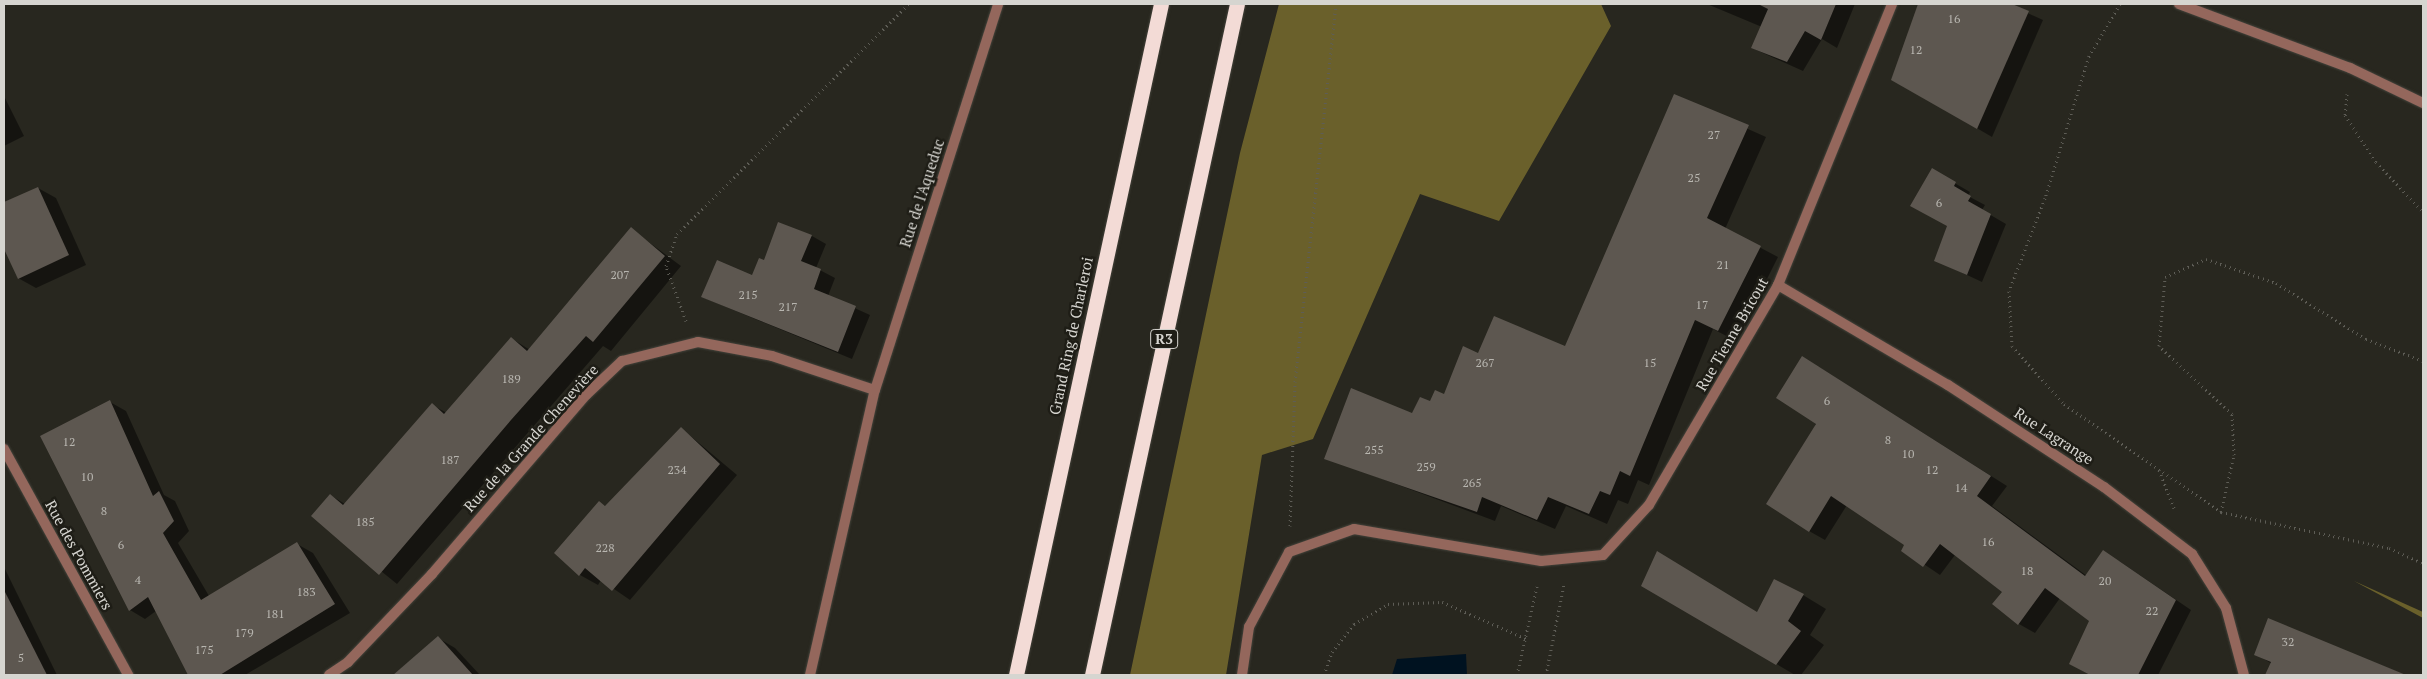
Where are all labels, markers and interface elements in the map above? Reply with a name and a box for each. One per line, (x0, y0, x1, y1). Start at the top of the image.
house number: 16 (1948, 12, 1960, 26)
house number: 12 (1910, 43, 1922, 57)
house number: 27 (1708, 128, 1720, 142)
street label: Rue de l'Aqueduc (896, 137, 948, 249)
house number: 25 (1688, 171, 1700, 185)
house number: 6 (1936, 196, 1942, 210)
street label: Grand Ring de Charleroi (1045, 255, 1097, 417)
house number: 21 (1717, 258, 1729, 272)
house number: 207 (610, 268, 630, 282)
street label: Rue Tienne Bricout (1692, 274, 1772, 394)
house number: 215 (738, 288, 758, 302)
house number: 17 (1696, 298, 1708, 312)
house number: 217 (778, 300, 798, 314)
road number: R3 (1149, 328, 1179, 350)
house number: 267 (1475, 356, 1495, 370)
house number: 15 (1644, 356, 1656, 370)
street label: Rue de la Grande Chenevière (460, 361, 602, 515)
house number: 189 (501, 372, 521, 386)
house number: 6 (1824, 394, 1830, 408)
street label: Rue Lagrange (2011, 404, 2097, 468)
house number: 8 (1885, 433, 1891, 447)
house number: 12 (63, 435, 75, 449)
house number: 255 (1364, 443, 1384, 457)
house number: 10 (1902, 447, 1914, 461)
house number: 187 (440, 453, 460, 467)
house number: 259 (1416, 460, 1436, 474)
house number: 234 (667, 463, 687, 477)
house number: 12 (1926, 463, 1938, 477)
house number: 10 (81, 470, 93, 484)
house number: 265 (1462, 476, 1482, 490)
house number: 14 (1955, 481, 1967, 495)
street label: Rue des Pommiers (41, 497, 117, 613)
house number: 8 (101, 504, 107, 518)
house number: 185 (355, 515, 375, 529)
house number: 16 (1982, 535, 1994, 549)
house number: 6 (118, 538, 124, 552)
house number: 228 (595, 541, 615, 555)
house number: 18 (2021, 564, 2033, 578)
house number: 4 (135, 573, 141, 587)
house number: 20 (2099, 574, 2111, 588)
house number: 183 (296, 585, 316, 599)
house number: 22 (2146, 604, 2158, 618)
house number: 181 (265, 607, 285, 621)
house number: 179 (234, 626, 254, 640)
house number: 32 (2282, 635, 2294, 649)
house number: 175 (194, 643, 214, 657)
house number: 5 (18, 651, 24, 665)

